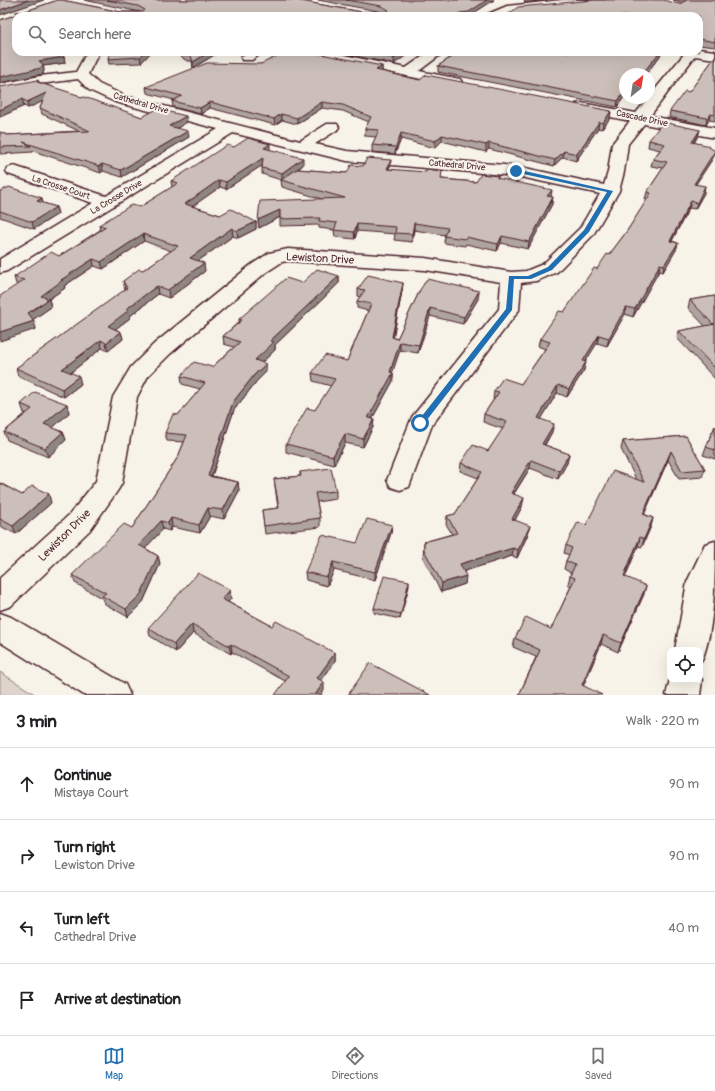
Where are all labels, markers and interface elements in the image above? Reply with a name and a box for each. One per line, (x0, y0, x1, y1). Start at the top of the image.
search box (12, 12, 703, 56)
icon: search (26, 23, 48, 45)
text: Search here (58, 25, 131, 44)
north arrow (619, 68, 655, 104)
street label: Cathedral Drive (112, 90, 170, 117)
street label: Cascade Drive (615, 108, 669, 129)
street label: Cathedral Drive (428, 158, 486, 174)
route end (507, 162, 525, 180)
street label: La Crosse Court (30, 173, 92, 202)
street label: La Crosse Drive (88, 177, 145, 217)
street label: Lewiston Drive (286, 250, 355, 267)
route start (411, 414, 429, 432)
street label: Lewiston Drive (36, 506, 93, 564)
map controls (667, 647, 703, 683)
button: locate (667, 647, 703, 683)
text: 3 min (16, 711, 57, 732)
text: Walk · 220 m (626, 713, 699, 729)
text: Continue (54, 766, 112, 785)
icon: ahead (16, 773, 38, 795)
text: 90 m (669, 776, 699, 792)
text: Mistaya Court (54, 785, 129, 801)
text: Turn right (54, 838, 115, 857)
icon: right (16, 845, 38, 867)
text: 90 m (669, 848, 699, 864)
text: Lewiston Drive (54, 857, 135, 873)
text: Turn left (54, 910, 110, 929)
icon: left (16, 917, 38, 939)
text: 40 m (668, 920, 699, 936)
text: Cathedral Drive (54, 929, 136, 945)
icon: arrive (16, 989, 38, 1011)
text: Arrive at destination (54, 990, 181, 1009)
tab: Map (103, 1045, 125, 1082)
tab: Directions (331, 1045, 378, 1082)
tab: Saved (585, 1045, 612, 1082)

